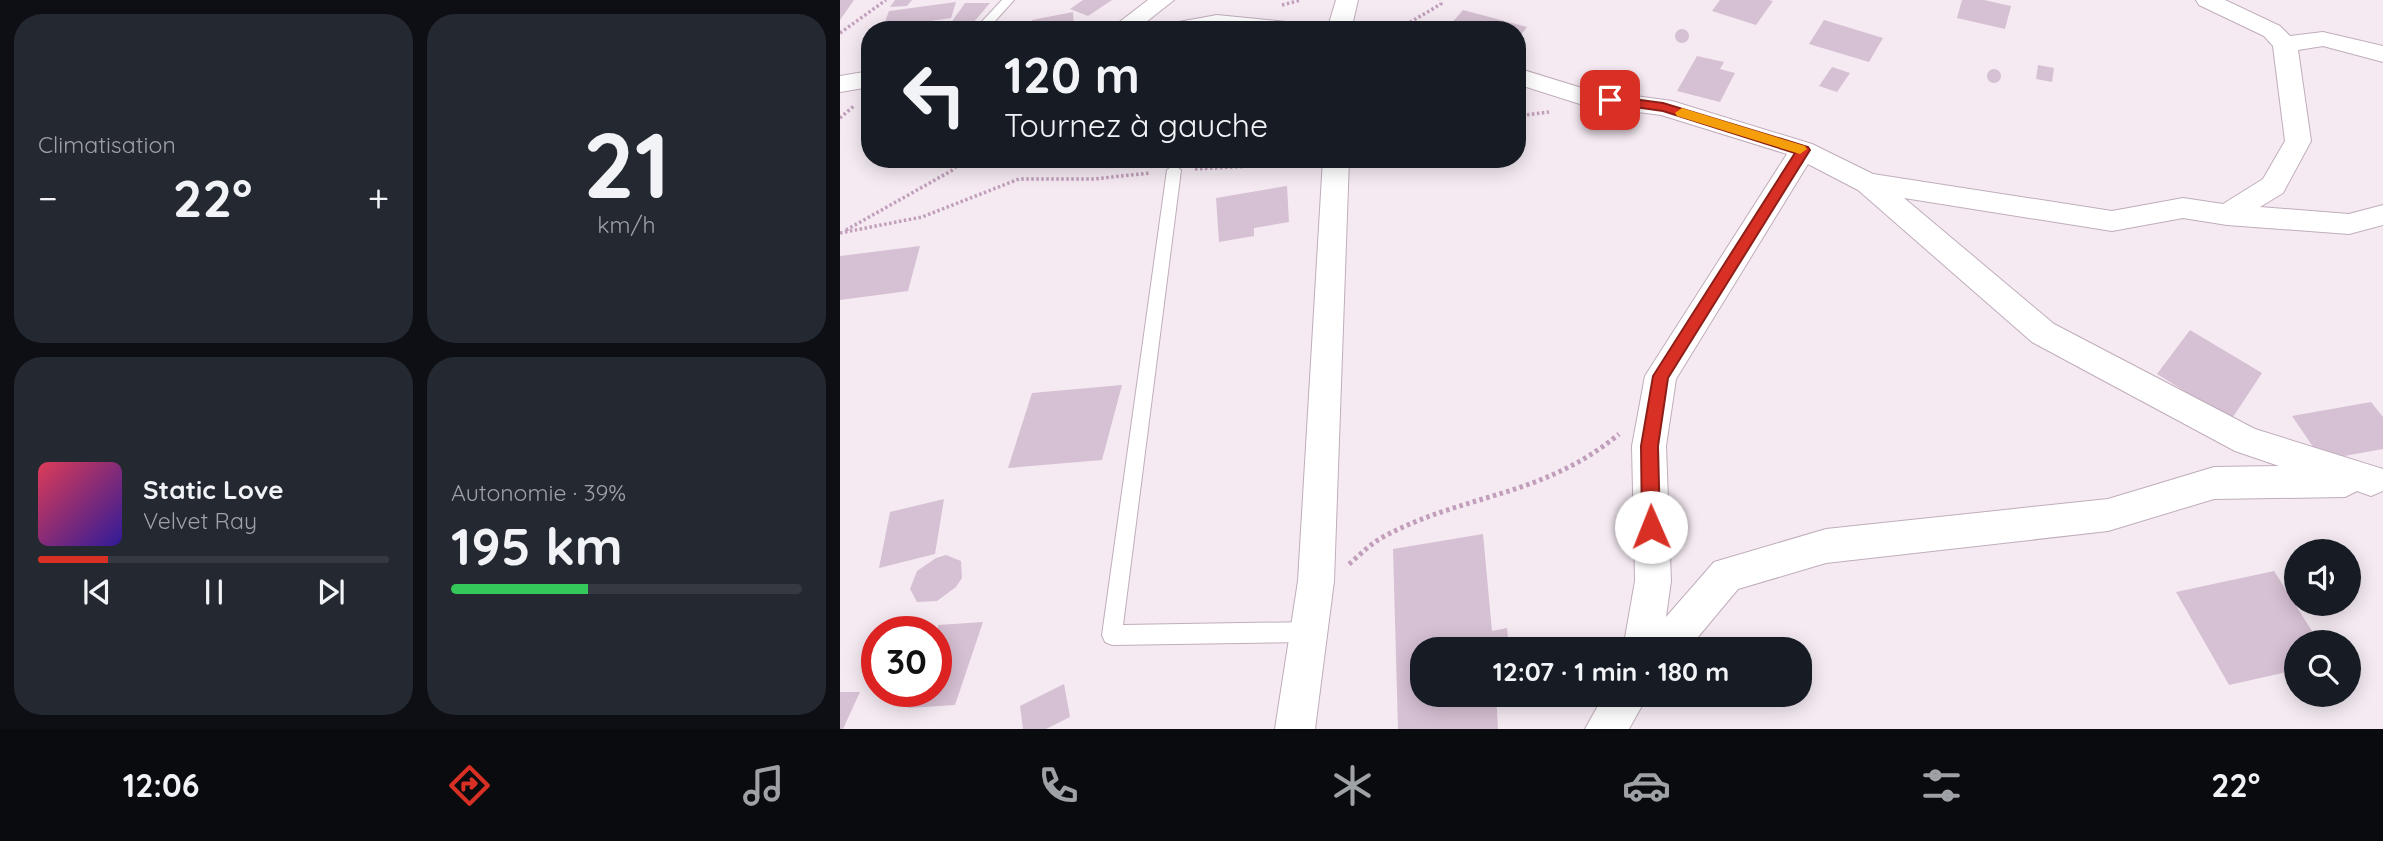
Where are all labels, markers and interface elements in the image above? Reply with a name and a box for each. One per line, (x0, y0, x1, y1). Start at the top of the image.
text: 120 m (1004, 44, 1140, 105)
icon: left (889, 49, 980, 140)
pin (1580, 70, 1640, 130)
icon: arrive (1591, 81, 1629, 119)
text: Tournez à gauche (1004, 105, 1268, 145)
text: 21 (583, 107, 670, 221)
text: Climatisation (38, 130, 176, 159)
text: 22° (173, 165, 252, 230)
text: − (38, 174, 58, 222)
text: + (368, 174, 389, 222)
text: km/h (597, 210, 656, 239)
text: Static Love (143, 473, 284, 506)
text: Autonomie · 39% (451, 478, 626, 507)
position arrow (1614, 490, 1688, 564)
text: Velvet Ray (143, 506, 257, 535)
text: 195 km (451, 513, 623, 578)
map controls (2284, 539, 2361, 707)
button: sound (2284, 539, 2361, 616)
icon: previous (78, 573, 116, 611)
icon: pause (195, 573, 233, 611)
icon: next (312, 573, 350, 611)
speed limit sign: 30 (861, 616, 952, 707)
button: search (2284, 630, 2361, 707)
text: 12:07 · 1 min · 180 m (1493, 655, 1729, 688)
icon: directions (445, 761, 494, 810)
icon: music (739, 761, 788, 810)
icon: phone (1034, 761, 1083, 810)
icon: climate (1328, 761, 1377, 810)
icon: car (1622, 761, 1671, 810)
icon: filters (1917, 761, 1966, 810)
text: 12:06 (123, 765, 199, 805)
text: 22° (2211, 765, 2260, 805)

